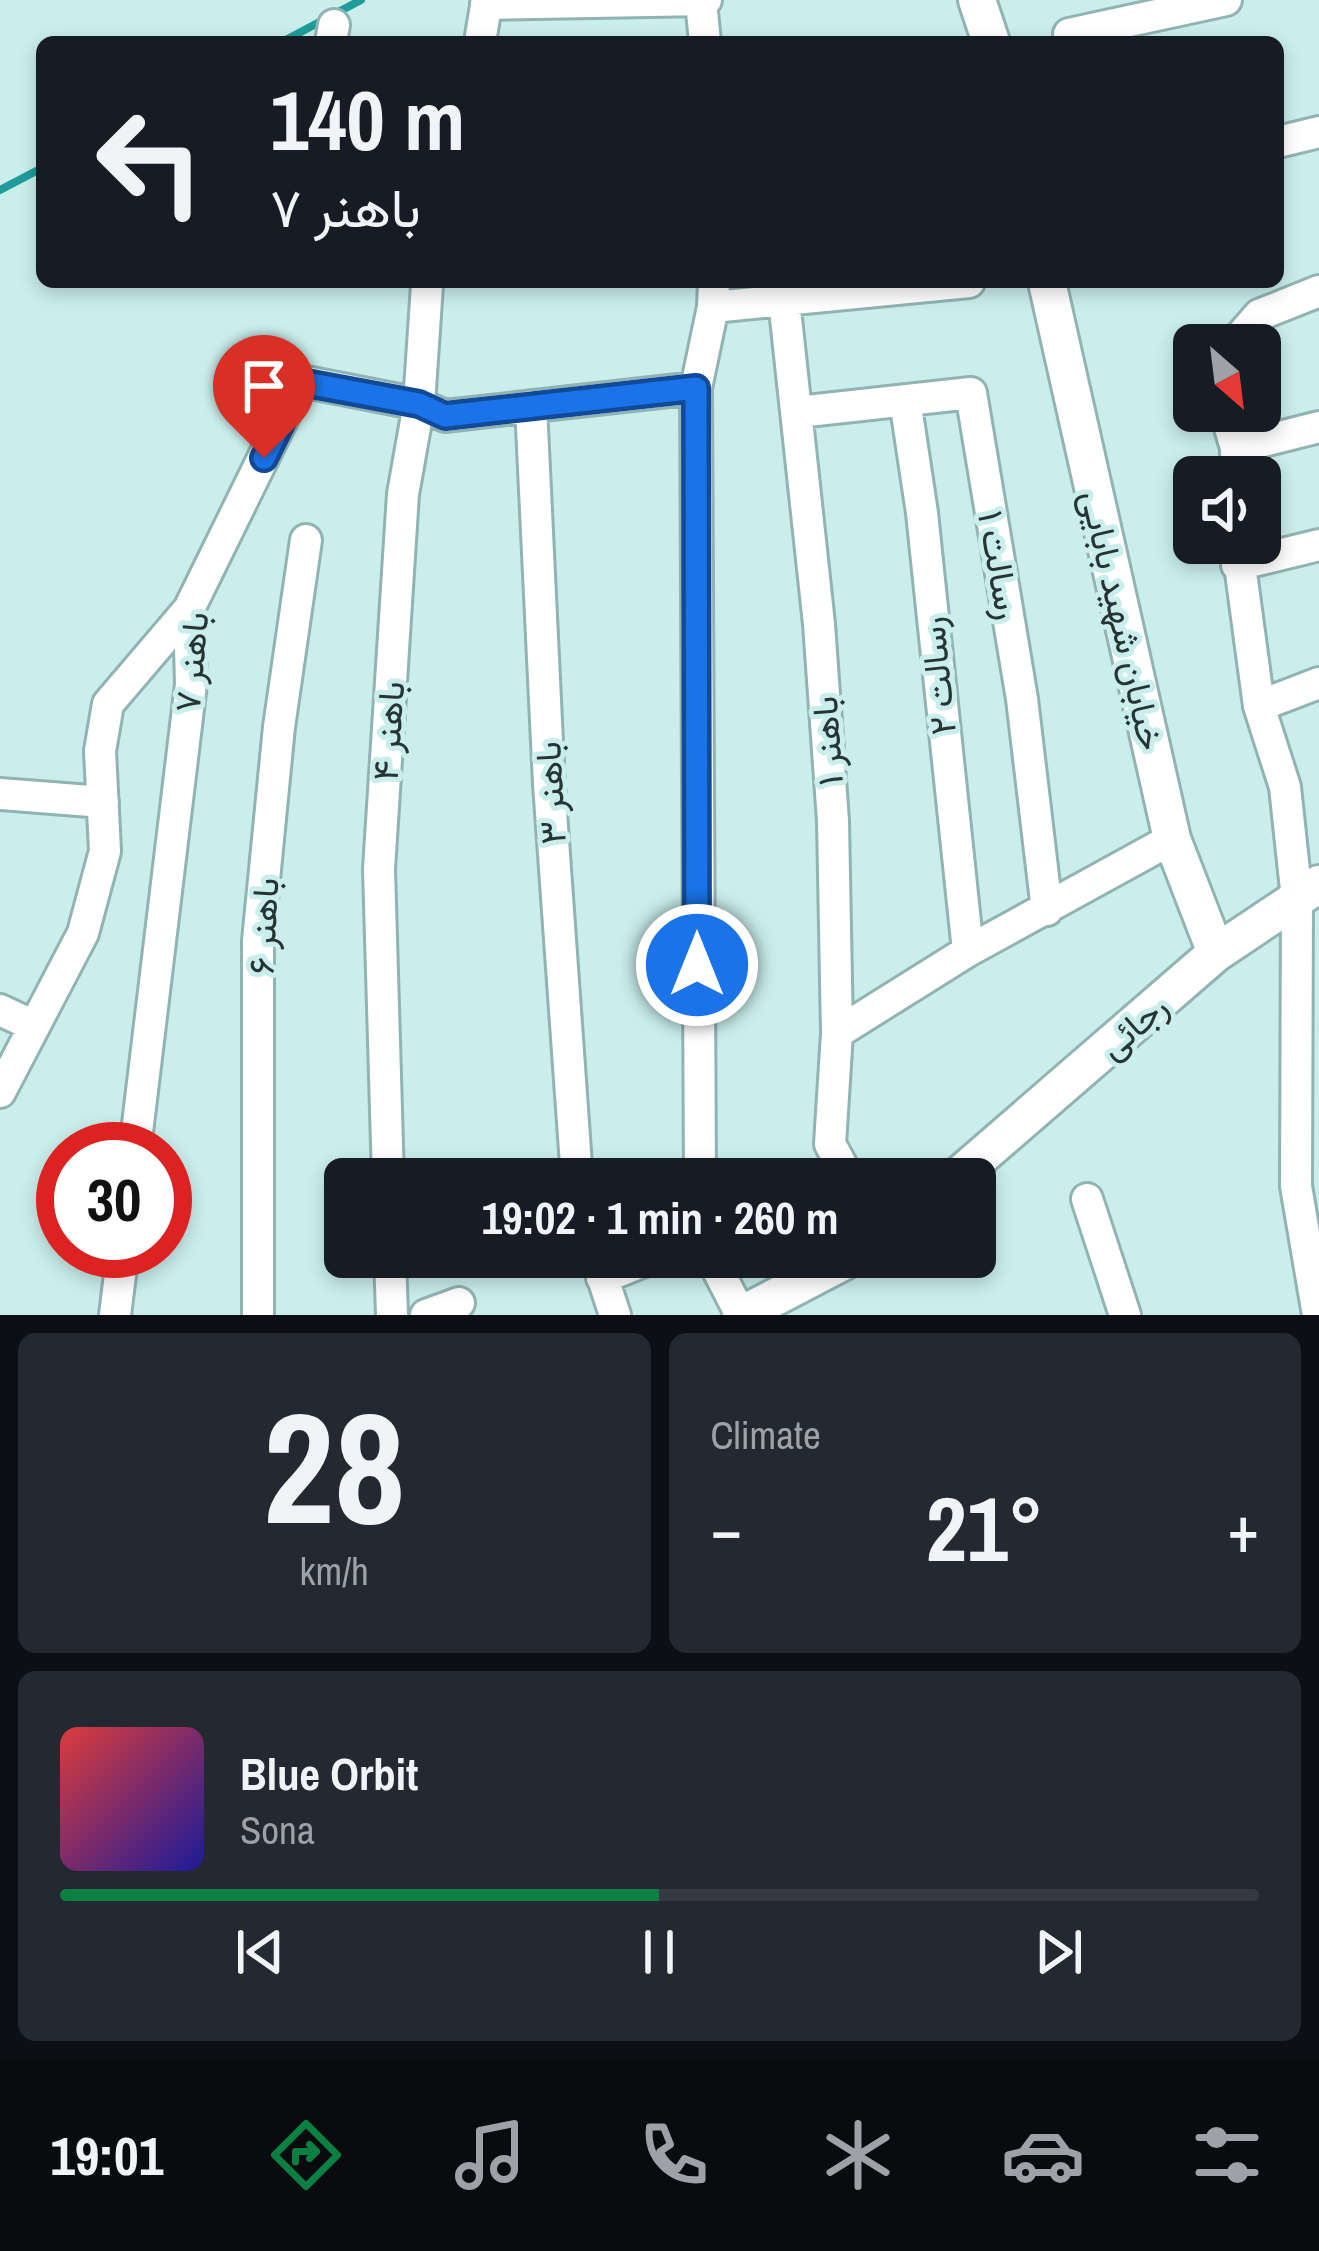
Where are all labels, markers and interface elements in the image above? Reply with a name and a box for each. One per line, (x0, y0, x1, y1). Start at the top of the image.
text: 140 m (270, 63, 465, 176)
icon: left (72, 84, 228, 240)
text: باهنر ۷ (270, 171, 421, 244)
north arrow (1173, 324, 1281, 432)
map controls (1173, 324, 1281, 564)
pin (213, 335, 315, 458)
icon: arrive (231, 353, 297, 419)
button: sound (1173, 456, 1281, 564)
street label: خیابان شهید بابایی (1070, 485, 1176, 755)
street label: رسالت ۱ (967, 507, 1033, 623)
street label: باهنر ۷ (163, 610, 219, 714)
street label: رسالت ۲ (907, 615, 967, 737)
street label: باهنر ۴ (361, 680, 415, 782)
street label: باهنر ۱ (800, 695, 854, 787)
street label: باهنر ۳ (523, 740, 577, 846)
street label: باهنر ۶ (236, 876, 290, 976)
position arrow (634, 902, 760, 1028)
street label: رجائی (1088, 982, 1178, 1070)
speed limit sign: 30 (36, 1122, 192, 1278)
text: 19:02 · 1 min · 260 m (482, 1187, 838, 1248)
text: 28 (263, 1362, 405, 1572)
text: Climate (711, 1409, 821, 1461)
text: 21° (926, 1468, 1044, 1589)
text: − (711, 1484, 742, 1573)
text: + (1227, 1484, 1259, 1573)
text: km/h (300, 1545, 369, 1597)
text: Blue Orbit (240, 1743, 418, 1804)
text: Sona (240, 1804, 315, 1856)
icon: previous (227, 1919, 293, 1985)
icon: pause (626, 1919, 692, 1985)
icon: next (1026, 1919, 1092, 1985)
icon: directions (264, 2113, 348, 2197)
icon: music (448, 2113, 532, 2197)
icon: phone (632, 2113, 716, 2197)
icon: climate (816, 2113, 900, 2197)
icon: car (1001, 2113, 1085, 2197)
icon: filters (1185, 2113, 1269, 2197)
text: 19:01 (50, 2119, 163, 2192)

